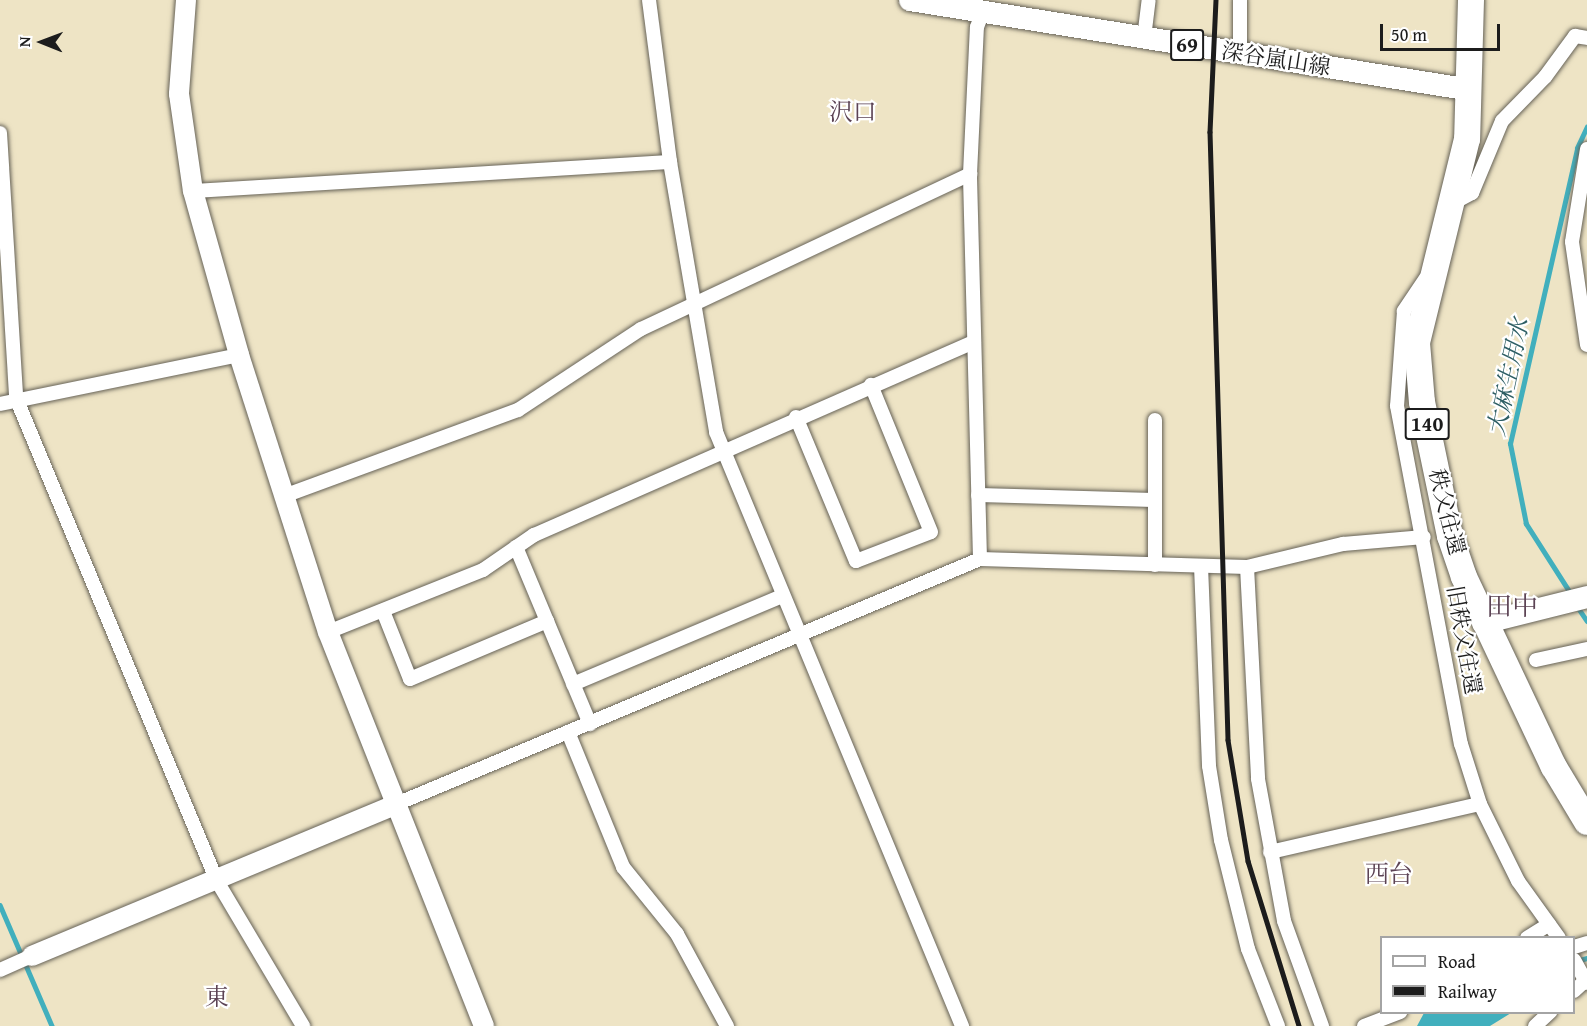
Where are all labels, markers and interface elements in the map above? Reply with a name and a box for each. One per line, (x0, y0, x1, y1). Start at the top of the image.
north arrow (12, 12, 72, 72)
scale bar (1383, 12, 1503, 50)
text: 50 m (1391, 21, 1427, 48)
road number: 69 (1169, 27, 1205, 63)
text: N (12, 36, 36, 47)
street label: 深谷嵐山線 (1220, 37, 1332, 81)
district label: 沢口 (829, 98, 877, 126)
water label: 大麻生用水 (1481, 315, 1535, 439)
road number: 140 (1404, 406, 1450, 442)
street label: 秩父往還 (1424, 466, 1470, 558)
street label: 旧秩父往還 (1441, 584, 1487, 696)
district label: 田中 (1486, 590, 1538, 622)
district label: 西台 (1365, 860, 1413, 888)
legend (1380, 936, 1575, 1014)
text: Road (1438, 948, 1476, 975)
text: Railway (1438, 978, 1497, 1005)
district label: 東 (205, 983, 229, 1011)

